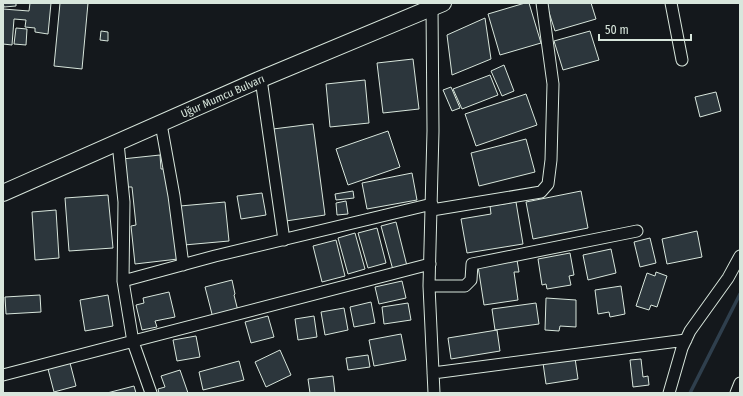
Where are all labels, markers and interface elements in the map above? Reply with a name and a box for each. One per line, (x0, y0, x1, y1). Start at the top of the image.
scale bar (599, 16, 691, 42)
text: 50 m (605, 23, 629, 37)
street label: Uğur Mumcu Bulvarı (179, 72, 266, 121)

